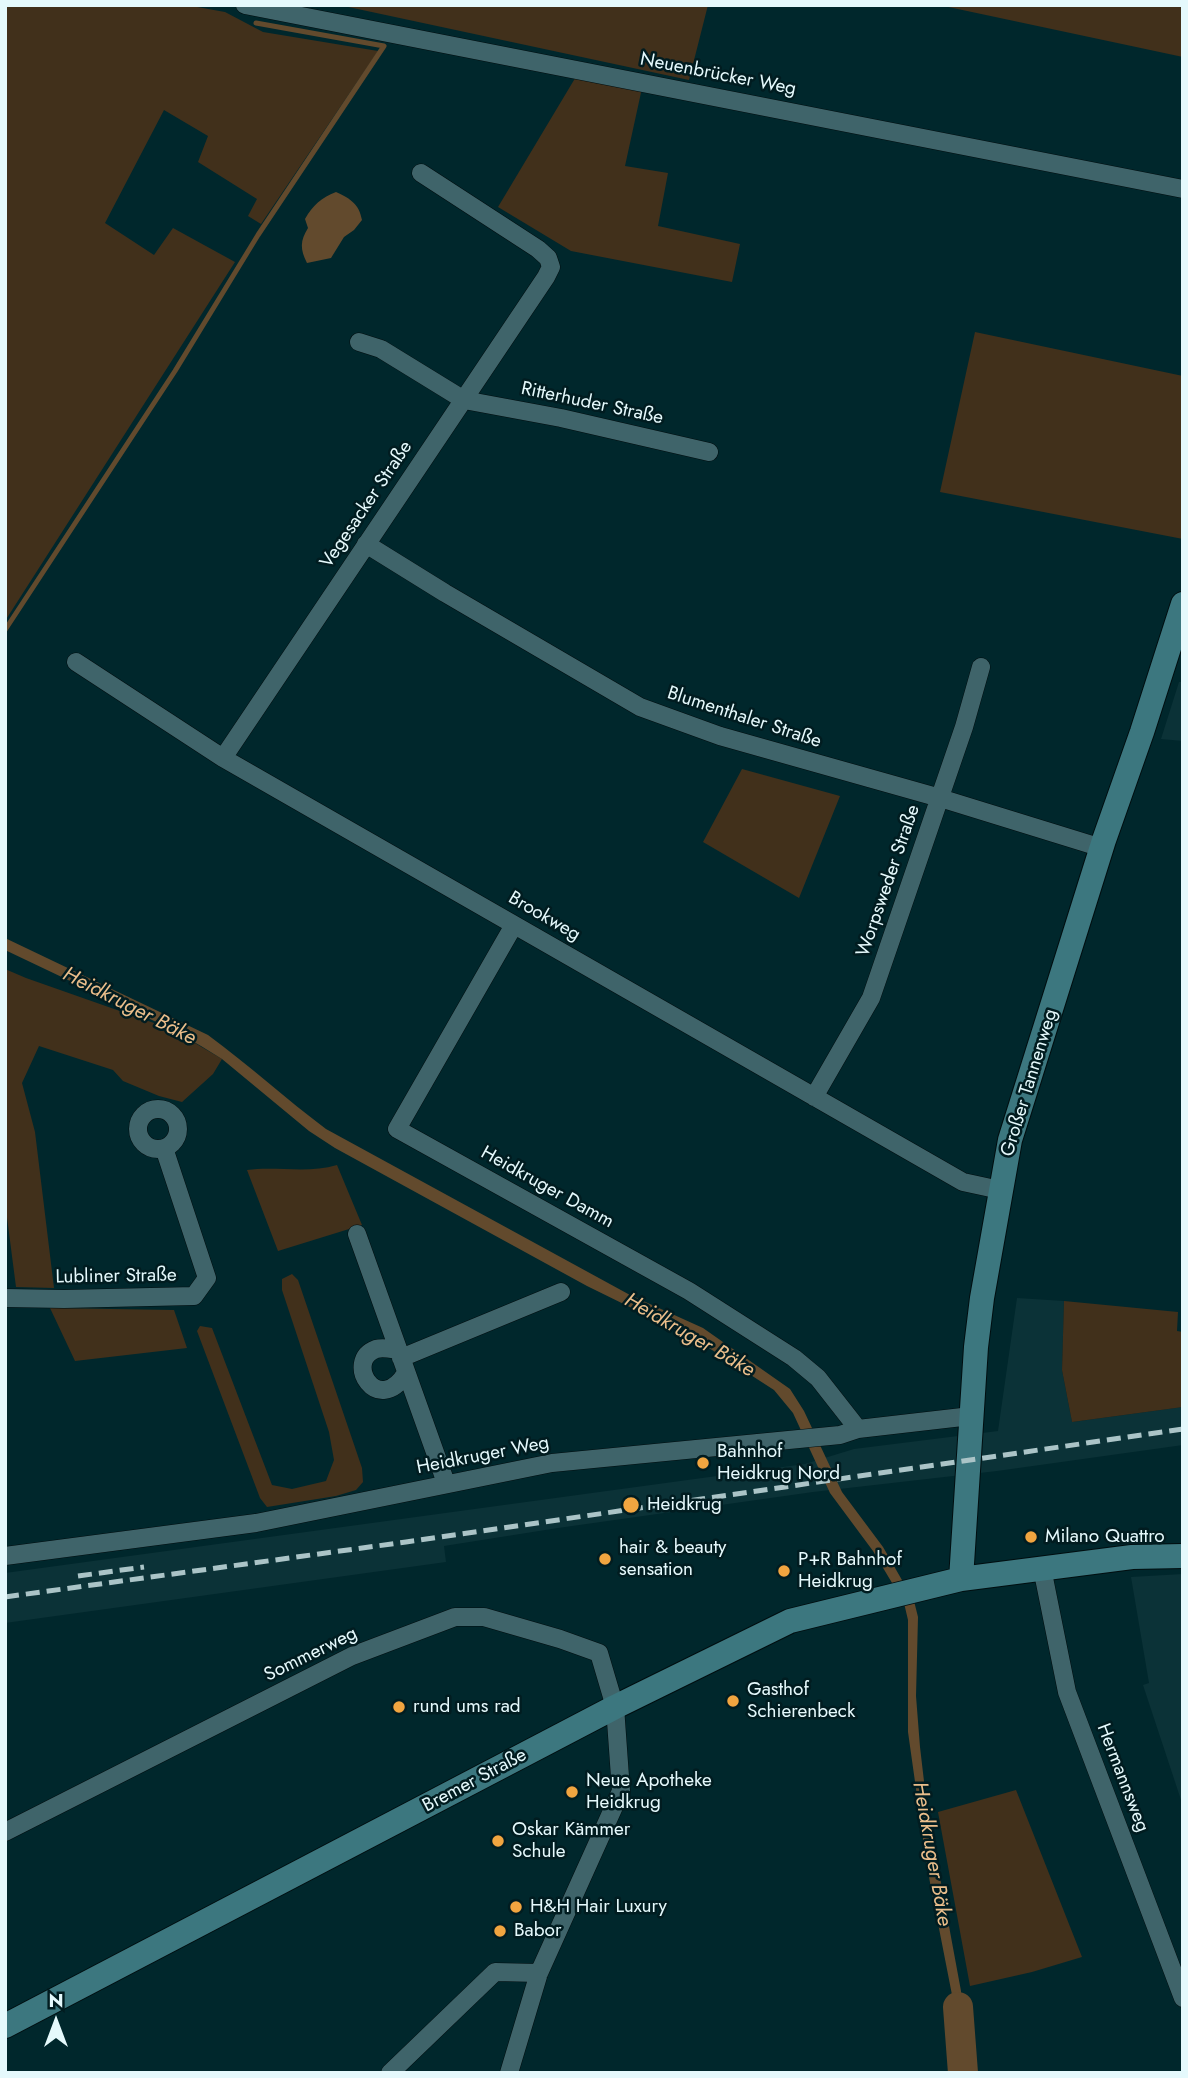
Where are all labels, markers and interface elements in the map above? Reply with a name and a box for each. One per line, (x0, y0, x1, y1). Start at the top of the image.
street label: Neuenbrücker Weg (638, 49, 798, 101)
street label: Ritterhuder Straße (519, 378, 665, 430)
street label: Vegesacker Straße (316, 437, 418, 573)
street label: Blumenthaler Straße (664, 682, 824, 754)
street label: Worpsweder Straße (852, 802, 926, 960)
street label: Brookweg (504, 887, 584, 947)
water label: Heidkruger Bäke (58, 963, 200, 1051)
street label: Großer Tannenweg (997, 1007, 1063, 1159)
street label: Heidkruger Damm (477, 1142, 617, 1234)
street label: Lubliner Straße (55, 1265, 177, 1289)
water label: Heidkruger Bäke (619, 1289, 759, 1383)
street label: Heidkruger Weg (415, 1432, 551, 1480)
place label: Bahnhof Heidkrug Nord (717, 1441, 840, 1485)
marker: Bahnhof Heidkrug Nord (695, 1455, 711, 1471)
place label: Heidkrug (647, 1494, 722, 1516)
marker: Heidkrug (621, 1495, 641, 1515)
place label: Milano Quattro (1045, 1526, 1165, 1548)
marker: Milano Quattro (1023, 1529, 1039, 1545)
place label: hair & beauty sensation (619, 1537, 726, 1581)
place label: P+R Bahnhof Heidkrug (798, 1549, 902, 1593)
marker: hair & beauty sensation (597, 1551, 613, 1567)
marker: P+R Bahnhof Heidkrug (776, 1563, 792, 1579)
street label: Sommerweg (261, 1623, 361, 1687)
place label: Gasthof Schierenbeck (747, 1679, 855, 1723)
marker: Gasthof Schierenbeck (725, 1693, 741, 1709)
place label: rund ums rad (413, 1696, 521, 1718)
marker: rund ums rad (391, 1699, 407, 1715)
street label: Hermannsweg (1091, 1720, 1153, 1836)
street label: Bremer Straße (419, 1744, 531, 1818)
place label: Neue Apotheke Heidkrug (586, 1770, 712, 1814)
water label: Heidkruger Bäke (906, 1780, 956, 1928)
marker: Neue Apotheke Heidkrug (564, 1784, 580, 1800)
place label: Oskar Kämmer Schule (512, 1819, 630, 1863)
marker: Oskar Kämmer Schule (490, 1833, 506, 1849)
place label: H&H Hair Luxury (530, 1896, 667, 1918)
marker: H&H Hair Luxury (508, 1899, 524, 1915)
place label: Babor (514, 1920, 561, 1942)
marker: Babor (492, 1923, 508, 1939)
north arrow (21, 1987, 91, 2057)
text: N (48, 1987, 64, 2014)

